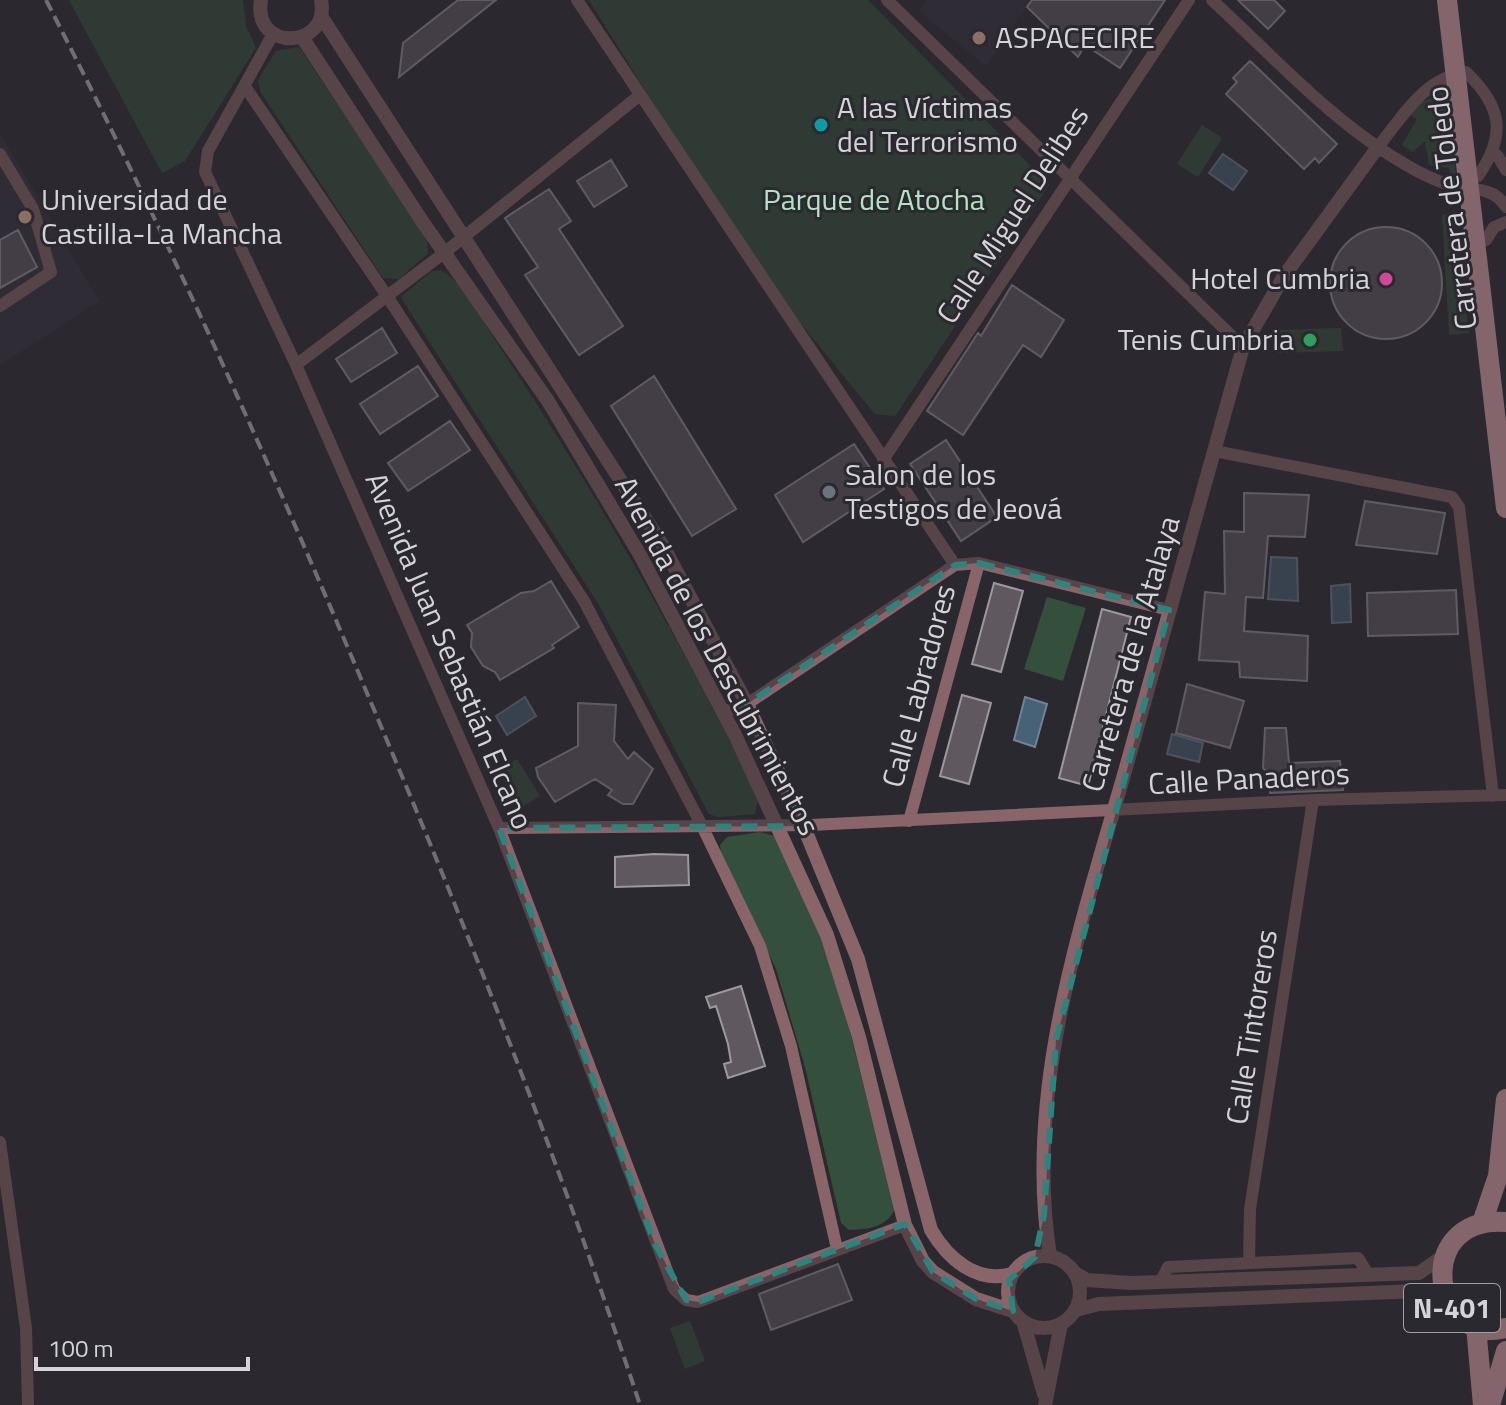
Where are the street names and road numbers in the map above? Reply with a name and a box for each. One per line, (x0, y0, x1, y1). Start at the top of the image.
street label: Carretera de Toledo (1413, 84, 1489, 332)
street label: Calle Miguel Delibes (924, 96, 1100, 333)
street label: Avenida Juan Sebastián Elcano (354, 465, 546, 836)
street label: Avenida de los Descubrimientos (603, 468, 832, 843)
street label: Carretera de la Atalaya (1069, 511, 1191, 797)
street label: Calle Labradores (869, 579, 967, 792)
street label: Calle Panaderos (1147, 750, 1351, 806)
street label: Calle Tintoreros (1213, 926, 1289, 1128)
road number: N-401 (1404, 1284, 1500, 1332)

